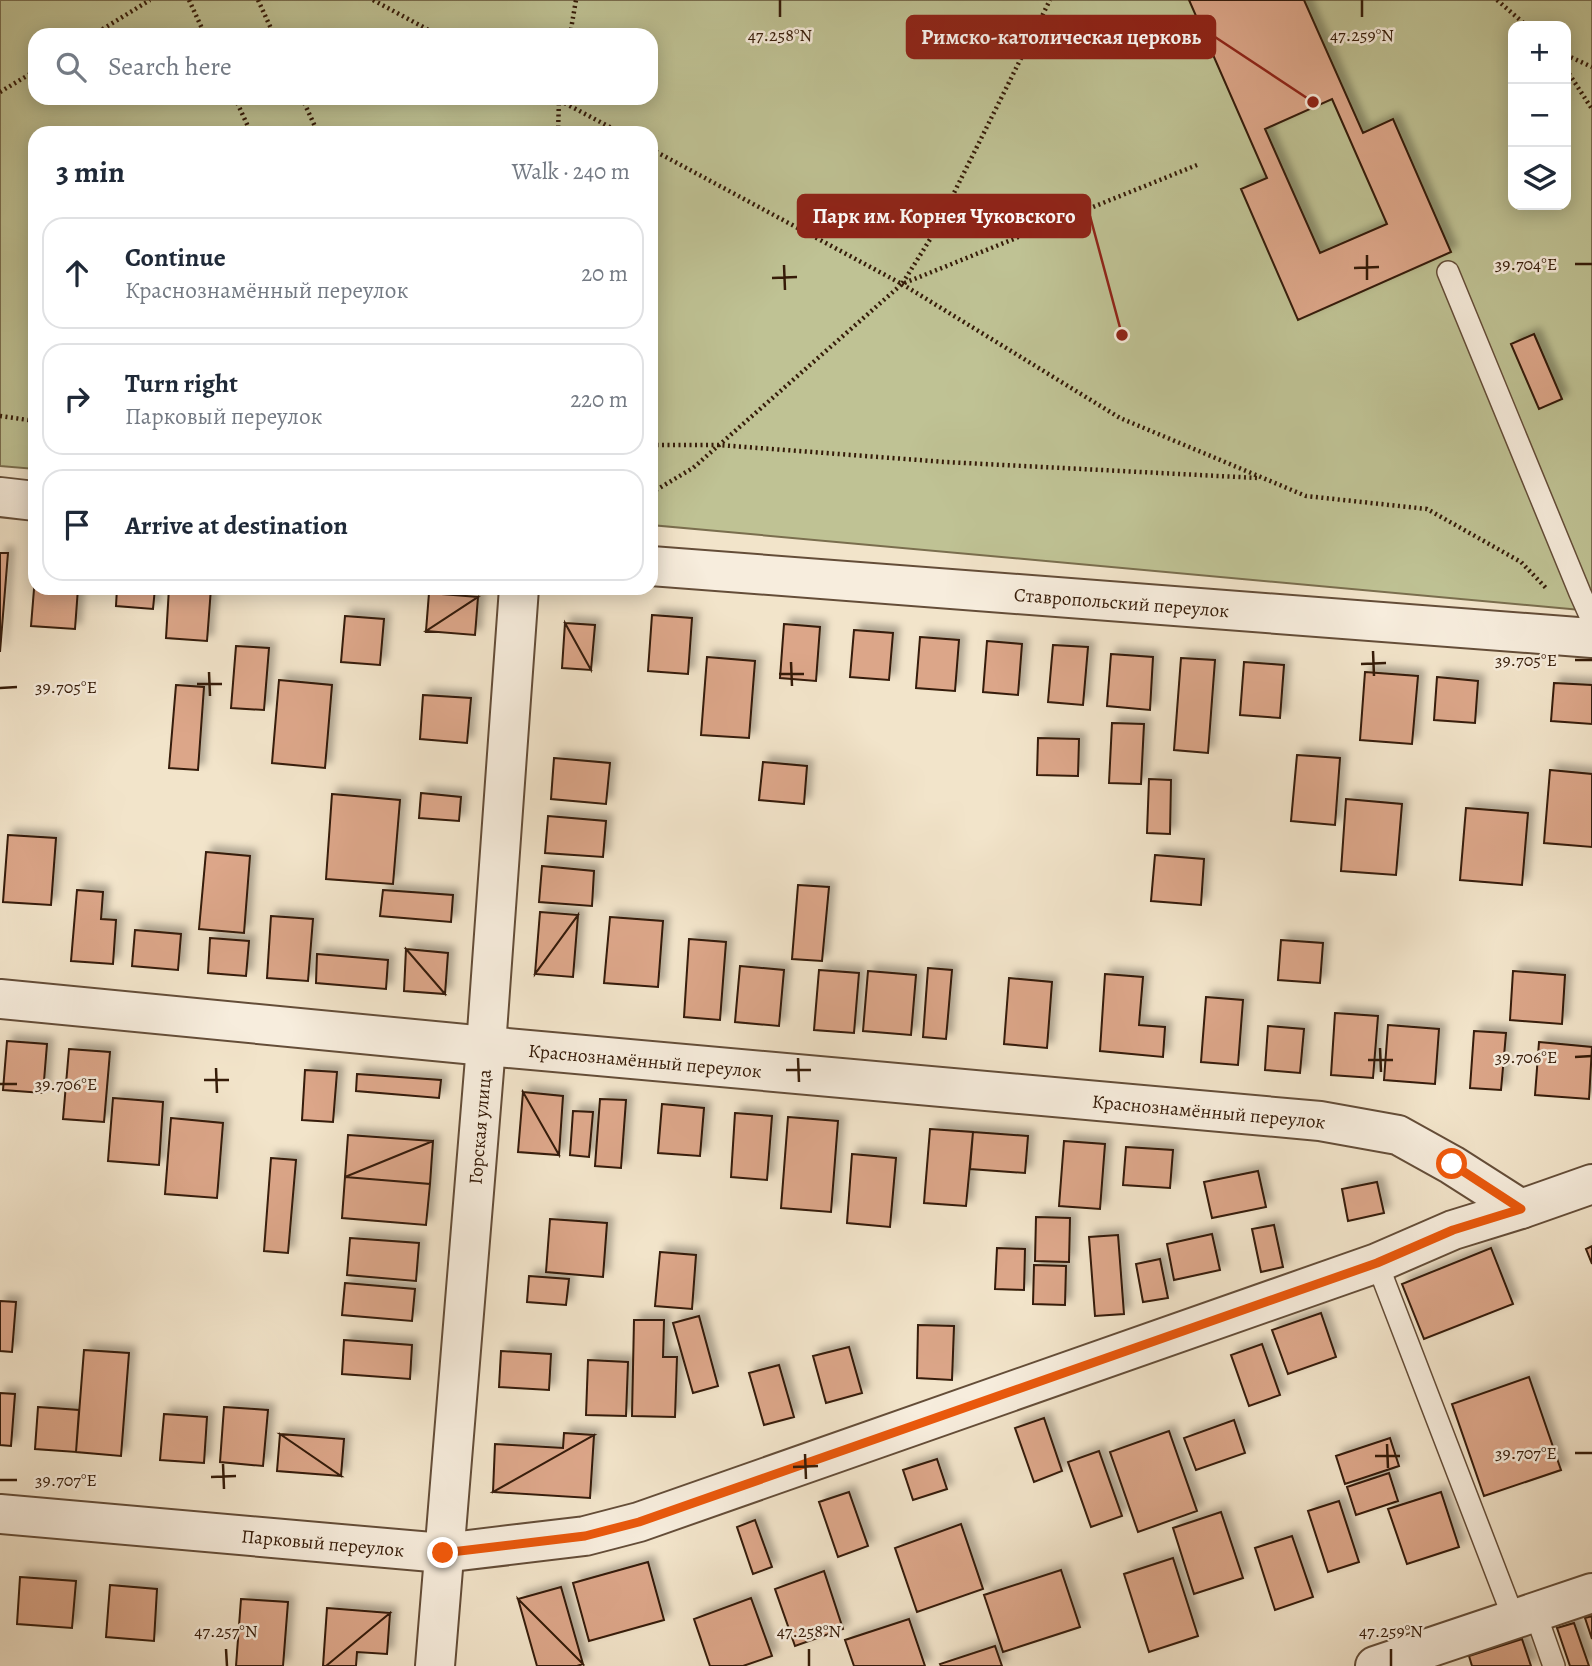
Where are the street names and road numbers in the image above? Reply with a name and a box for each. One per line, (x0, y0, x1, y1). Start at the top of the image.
street label: Ставропольский переулок (1013, 582, 1230, 624)
street label: Краснознамённый переулок (527, 1038, 763, 1085)
street label: Горская улица (463, 1068, 498, 1186)
street label: Краснознамённый переулок (1091, 1089, 1328, 1136)
street label: Парковый переулок (240, 1523, 405, 1564)

